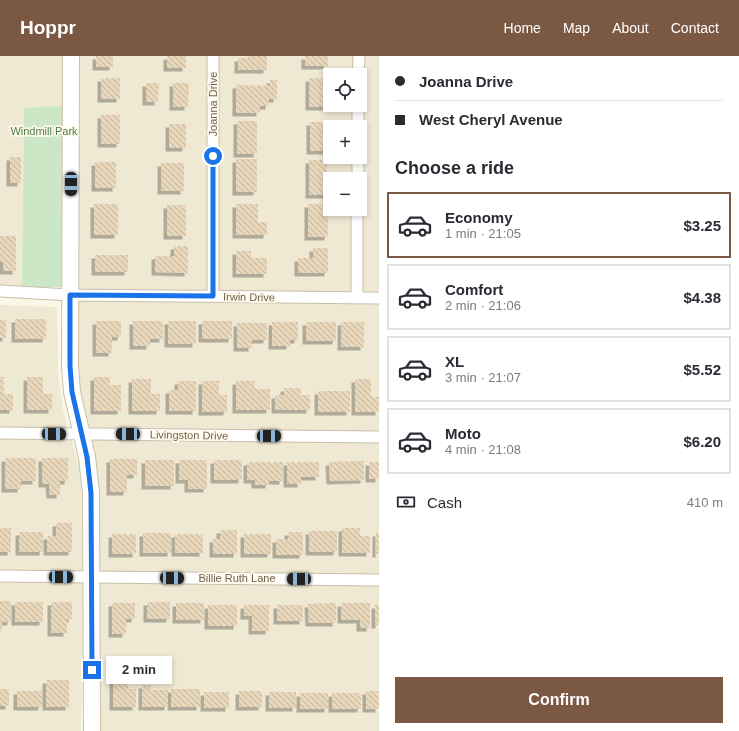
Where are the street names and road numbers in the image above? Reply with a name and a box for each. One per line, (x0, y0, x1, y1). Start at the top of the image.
street label: Joanna Drive (207, 72, 219, 136)
street label: Irwin Drive (223, 291, 275, 303)
street label: Livingston Drive (150, 428, 228, 442)
street label: Billie Ruth Lane (198, 572, 276, 584)

